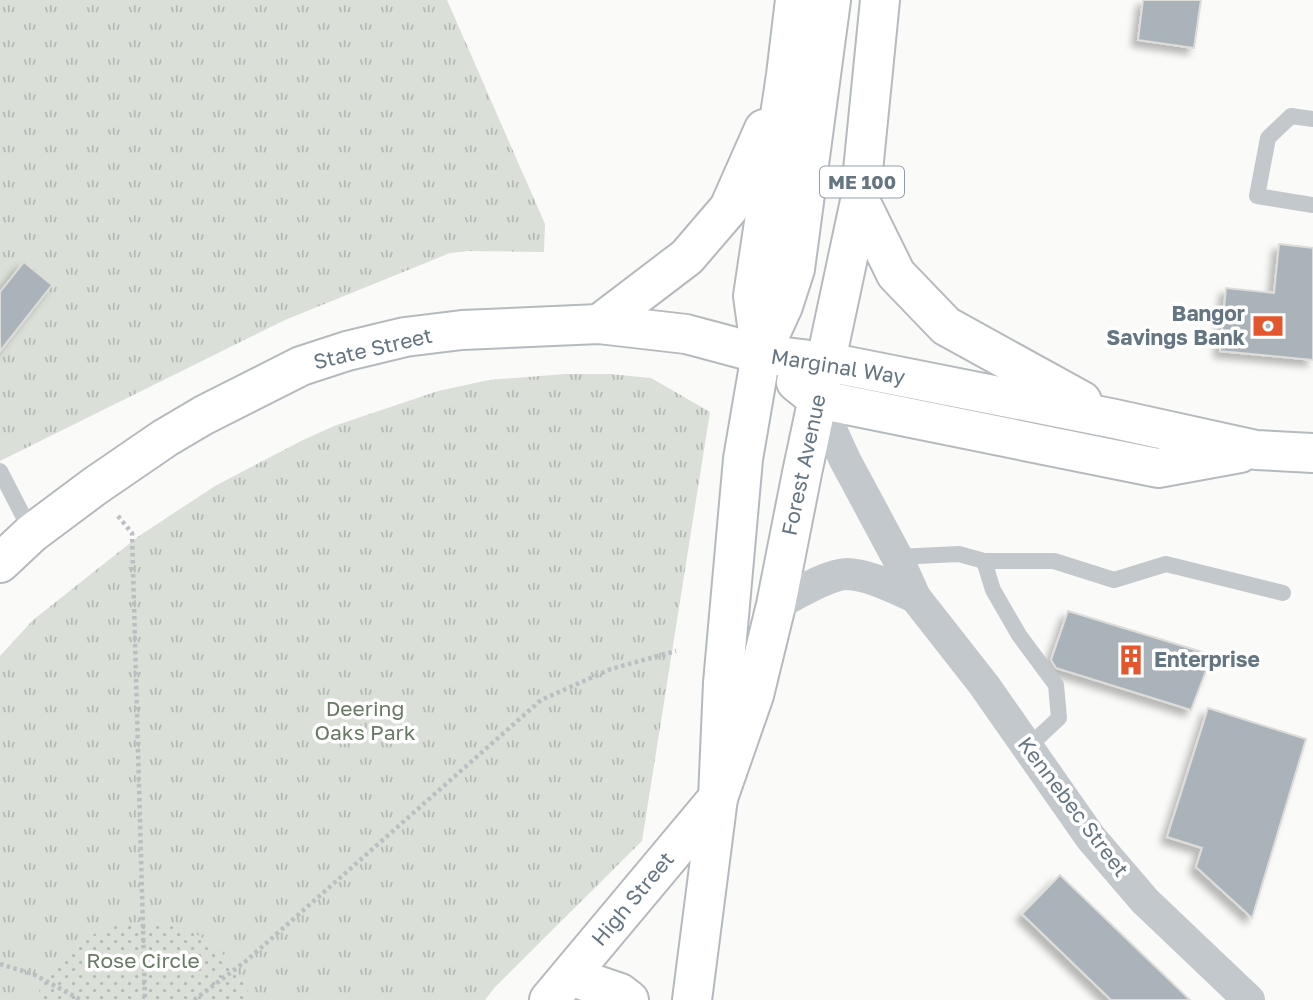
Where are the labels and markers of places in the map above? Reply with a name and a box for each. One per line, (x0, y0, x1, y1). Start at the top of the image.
place label: Bangor Savings Bank (1106, 300, 1245, 350)
bank icon: Bangor Savings Bank (1251, 309, 1285, 343)
building icon: Enterprise (1114, 643, 1148, 677)
place label: Enterprise (1154, 646, 1260, 672)

